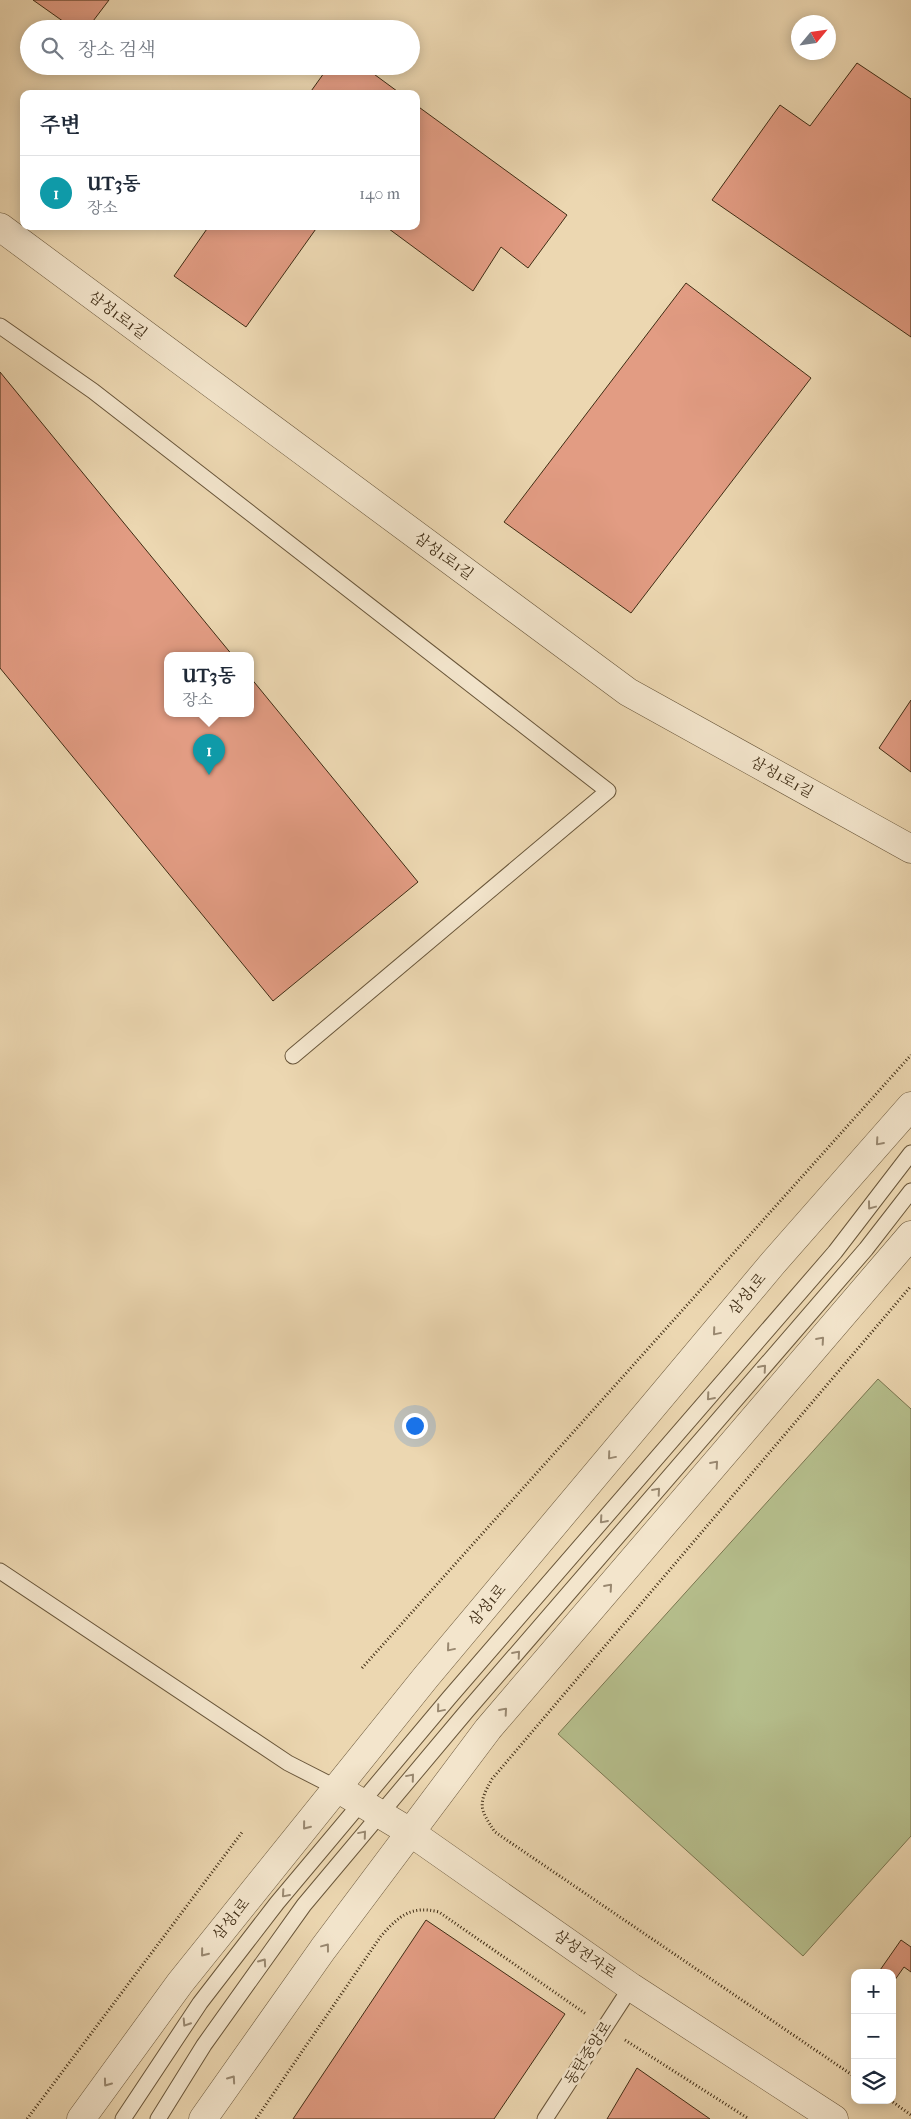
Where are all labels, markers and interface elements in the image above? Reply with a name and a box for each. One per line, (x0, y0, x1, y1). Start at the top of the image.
north arrow (791, 15, 836, 60)
search box (20, 20, 420, 75)
icon: search (38, 34, 66, 62)
text: 장소 검색 (78, 39, 156, 61)
text: 주변 (40, 113, 81, 137)
text: UT3동 (87, 173, 141, 195)
text: 1 (53, 184, 59, 203)
text: 140 m (359, 184, 400, 203)
text: 장소 (87, 198, 118, 217)
street label: 삼성1로1길 (85, 287, 151, 343)
street label: 삼성1로1길 (411, 529, 477, 583)
popup (164, 652, 254, 717)
text: UT3동 (182, 665, 236, 687)
text: 장소 (182, 690, 213, 709)
pin: 1 (193, 734, 225, 775)
street label: 삼성1로1길 (748, 752, 816, 802)
one-way arrow (876, 1137, 885, 1146)
one-way arrow (868, 1200, 876, 1209)
street label: 삼성1로 (724, 1269, 770, 1318)
one-way arrow (712, 1326, 721, 1335)
one-way arrow (815, 1337, 823, 1346)
one-way arrow (758, 1365, 766, 1374)
one-way arrow (706, 1392, 715, 1401)
your location (402, 1413, 428, 1439)
one-way arrow (609, 1450, 617, 1459)
one-way arrow (709, 1460, 718, 1469)
one-way arrow (651, 1488, 660, 1497)
one-way arrow (601, 1514, 609, 1523)
street label: 삼성1로 (464, 1580, 510, 1629)
one-way arrow (604, 1584, 612, 1593)
one-way arrow (447, 1642, 456, 1651)
one-way arrow (511, 1650, 520, 1659)
one-way arrow (437, 1703, 445, 1712)
one-way arrow (498, 1707, 507, 1716)
one-way arrow (405, 1774, 414, 1783)
one-way arrow (304, 1820, 312, 1829)
one-way arrow (357, 1831, 366, 1840)
one-way arrow (281, 1888, 290, 1897)
street label: 삼성1로 (209, 1894, 254, 1944)
street label: 삼성전자로 (550, 1926, 620, 1982)
one-way arrow (320, 1944, 328, 1953)
one-way arrow (202, 1947, 210, 1956)
one-way arrow (257, 1958, 266, 1968)
map controls (851, 1969, 896, 2104)
button: + (851, 1969, 896, 2014)
button: − (851, 2014, 896, 2059)
one-way arrow (183, 2017, 192, 2027)
street label: 동탄중앙로 (561, 2017, 616, 2088)
button: layers (851, 2059, 896, 2104)
one-way arrow (226, 2076, 234, 2085)
one-way arrow (105, 2077, 113, 2086)

